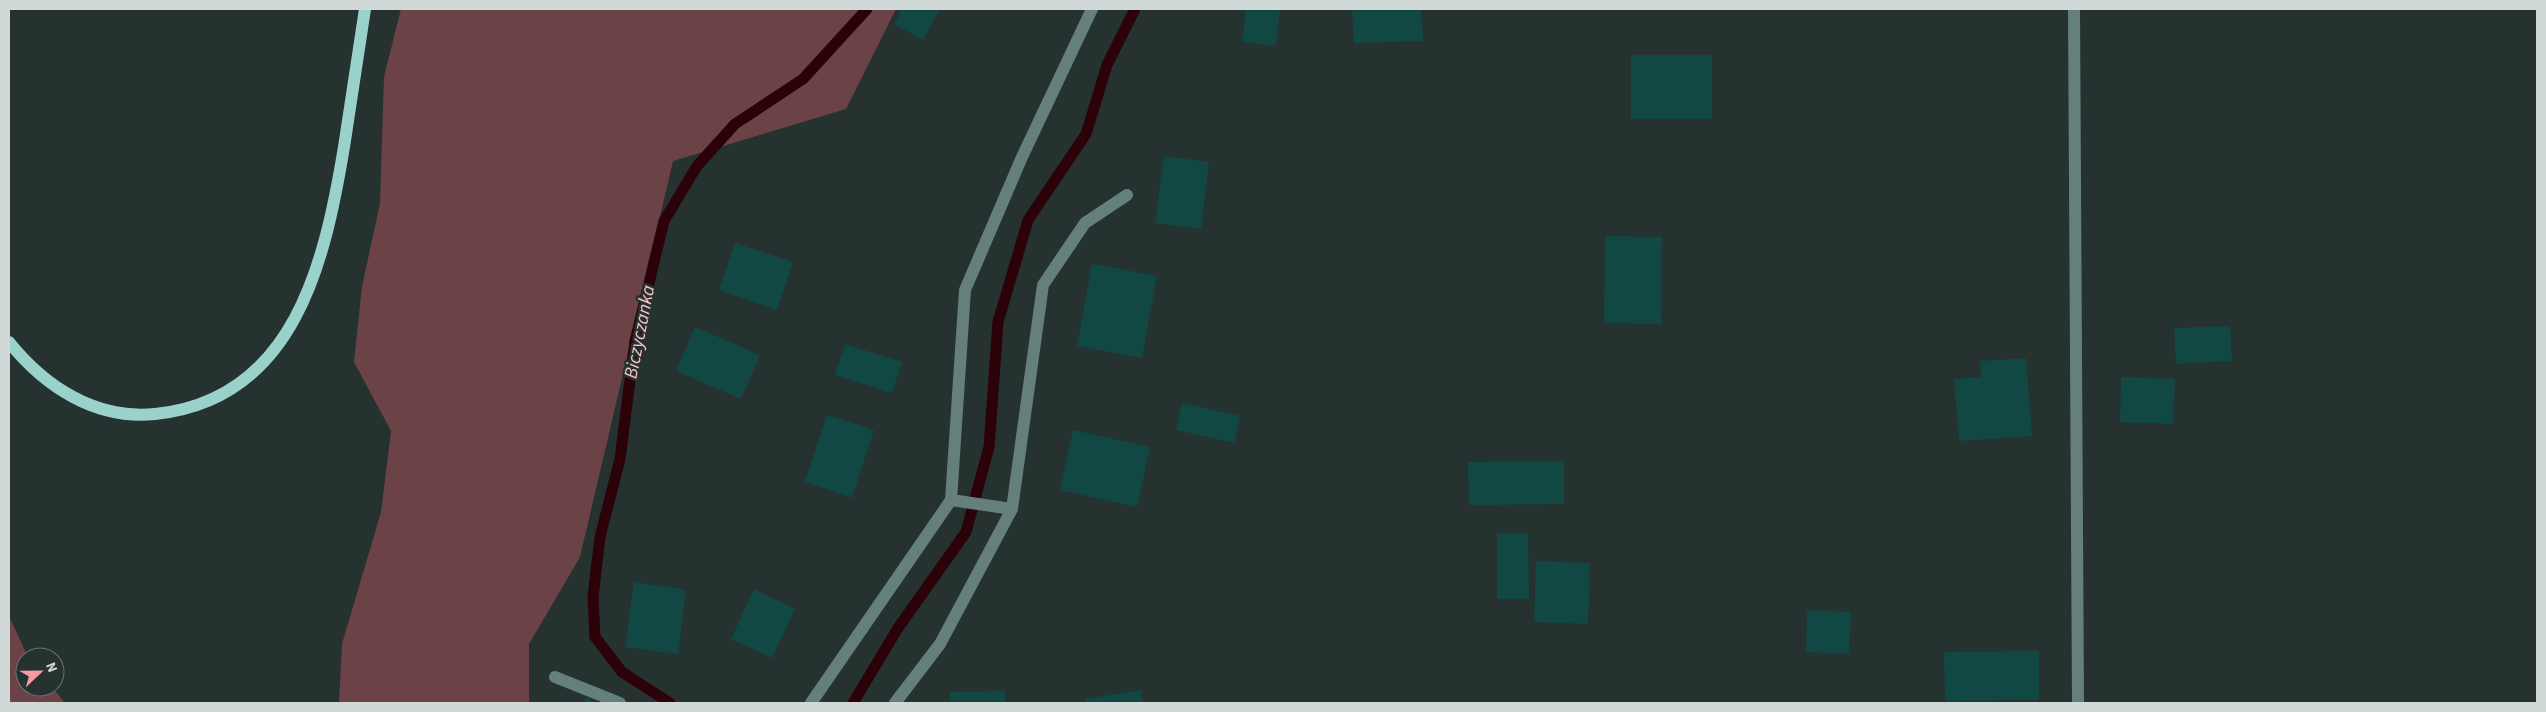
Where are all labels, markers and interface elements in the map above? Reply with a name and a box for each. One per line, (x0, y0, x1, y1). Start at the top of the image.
water label: Biczyczanka (618, 283, 662, 381)
north arrow (15, 647, 65, 697)
text: N (40, 659, 62, 676)

